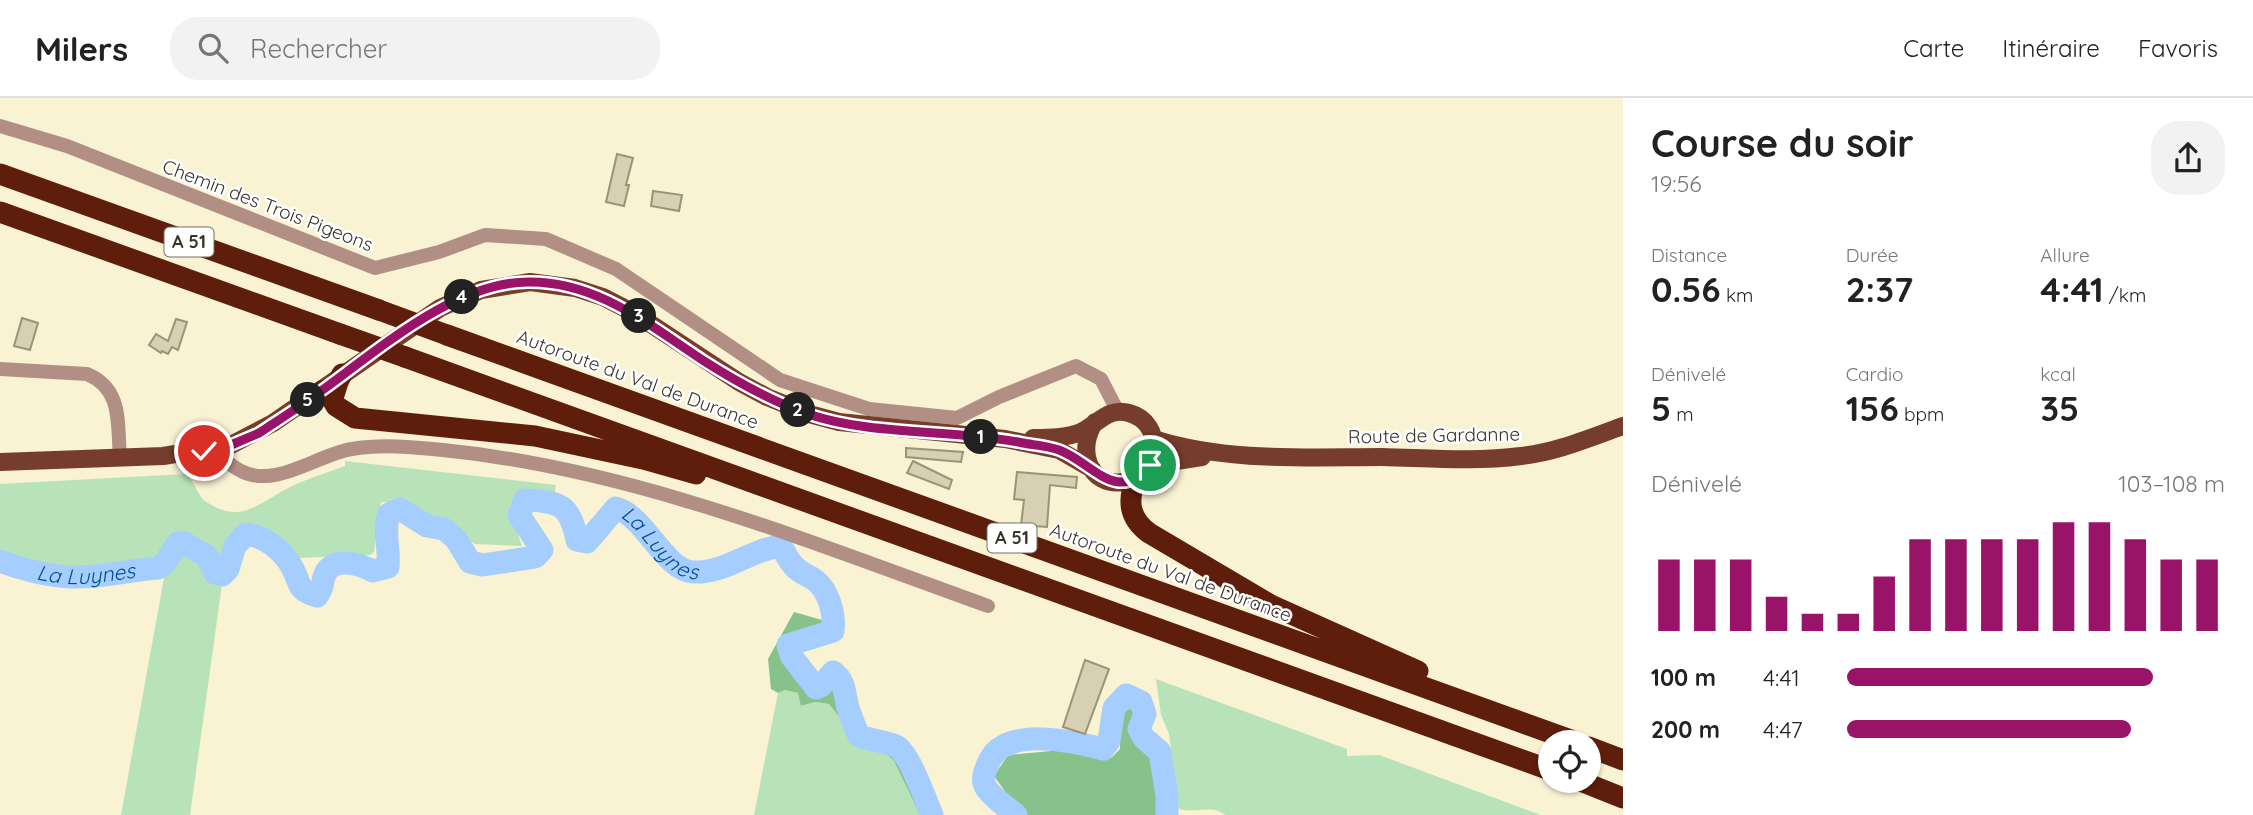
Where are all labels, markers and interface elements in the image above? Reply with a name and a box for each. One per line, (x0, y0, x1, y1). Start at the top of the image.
search box (170, 17, 660, 80)
text: Milers (35, 28, 128, 69)
icon: search (194, 29, 232, 67)
text: Rechercher (250, 32, 387, 65)
text: Carte (1903, 33, 1964, 63)
text: Itinéraire (2002, 33, 2100, 63)
text: Favoris (2138, 33, 2218, 63)
text: Course du soir (1651, 119, 1914, 167)
button: share (2151, 121, 2225, 195)
street label: Chemin des Trois Pigeons (159, 154, 377, 256)
text: 19:56 (1651, 169, 1702, 198)
road number: A 51 (164, 228, 214, 257)
text: Distance (1651, 243, 1727, 267)
text: Durée (1846, 243, 1899, 267)
text: Allure (2040, 243, 2090, 267)
text: 0.56 (1651, 267, 1721, 311)
text: 2:37 (1846, 267, 1913, 311)
text: 4:41 (2040, 267, 2104, 311)
pin: 4 (444, 280, 480, 314)
text: km (1721, 283, 1753, 307)
text: /km (2104, 283, 2146, 307)
text: 4 (456, 284, 467, 308)
pin: 3 (622, 298, 656, 333)
text: 3 (633, 303, 644, 327)
street label: Autoroute du Val de Durance (514, 324, 762, 434)
text: Dénivelé (1651, 362, 1726, 386)
text: Cardio (1846, 362, 1904, 386)
text: kcal (2040, 362, 2076, 386)
pin: 5 (290, 382, 326, 418)
text: 5 (1651, 386, 1671, 430)
text: 156 (1846, 386, 1899, 430)
text: 35 (2040, 386, 2079, 430)
text: 5 (302, 387, 313, 411)
pin: 2 (780, 392, 816, 428)
text: 2 (792, 397, 803, 421)
text: m (1671, 402, 1694, 426)
text: bpm (1899, 402, 1944, 426)
pin: 1 (964, 420, 998, 454)
pin (174, 421, 234, 481)
street label: Route de Gardanne (1348, 421, 1520, 449)
text: 1 (977, 424, 984, 448)
icon: check (185, 432, 223, 470)
pin (1120, 435, 1180, 495)
icon: arrive (1131, 446, 1169, 484)
text: Dénivelé (1651, 469, 1742, 498)
text: 103–108 m (2118, 469, 2225, 498)
water label: La Luynes (617, 500, 700, 584)
street label: Autoroute du Val de Durance (1047, 517, 1295, 627)
road number: A 51 (988, 524, 1036, 552)
water label: La Luynes (35, 557, 138, 589)
text: 100 m (1651, 663, 1716, 692)
text: 4:41 (1763, 663, 1800, 692)
text: 200 m (1651, 715, 1720, 744)
text: 4:47 (1763, 715, 1803, 744)
map controls (1538, 730, 1601, 793)
button: locate (1538, 730, 1601, 793)

